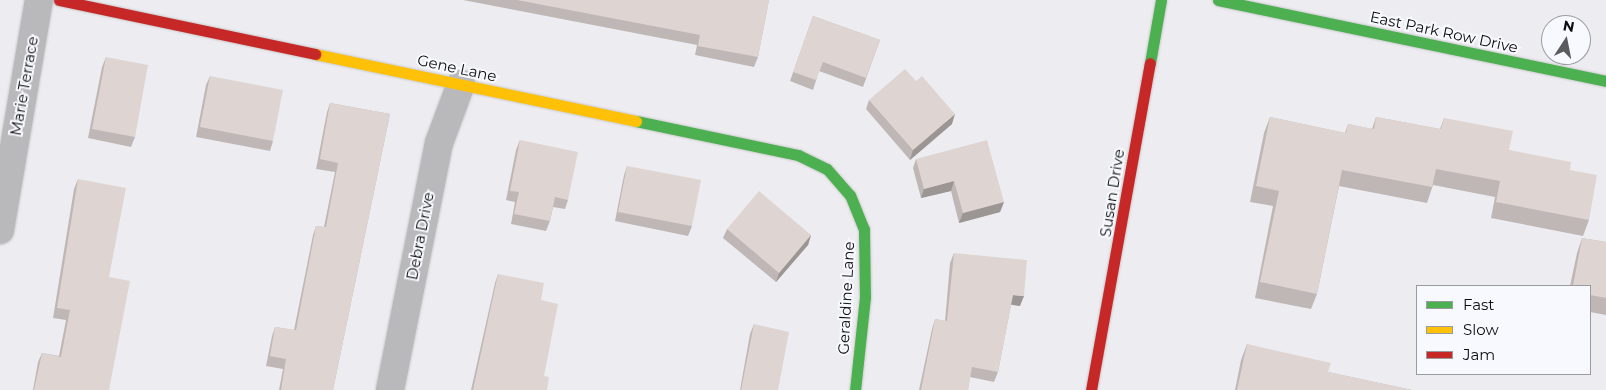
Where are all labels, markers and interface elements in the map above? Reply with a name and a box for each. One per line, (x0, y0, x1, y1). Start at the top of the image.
street label: East Park Row Drive (1368, 8, 1520, 56)
north arrow (1541, 15, 1591, 65)
text: N (1561, 16, 1576, 36)
street label: Marie Terrace (6, 35, 42, 137)
street label: Gene Lane (416, 51, 498, 85)
street label: Susan Drive (1096, 148, 1128, 238)
street label: Debra Drive (403, 191, 437, 281)
street label: Geraldine Lane (834, 241, 858, 355)
legend (1416, 285, 1591, 375)
text: Fast (1463, 295, 1494, 314)
text: Slow (1463, 320, 1499, 339)
text: Jam (1463, 345, 1495, 364)

